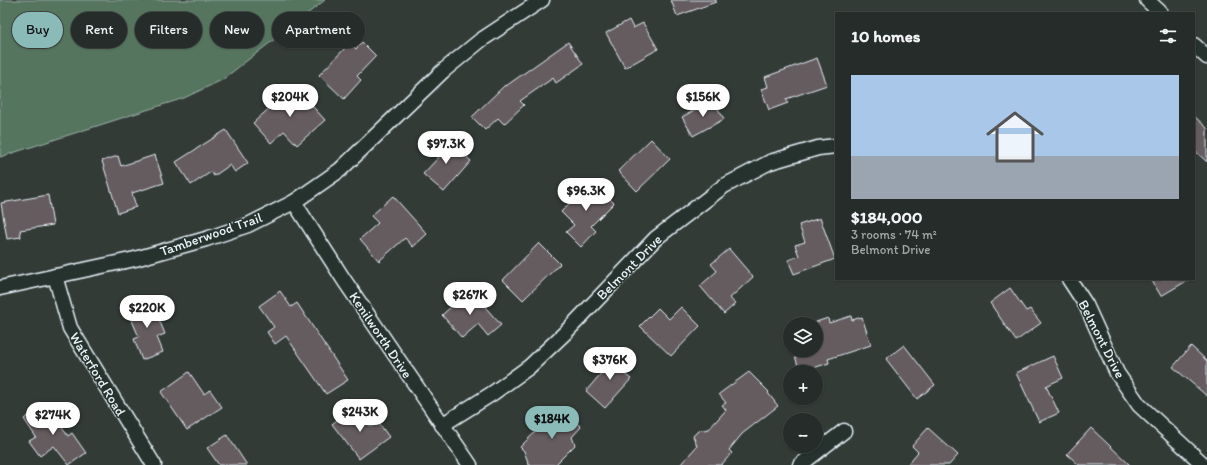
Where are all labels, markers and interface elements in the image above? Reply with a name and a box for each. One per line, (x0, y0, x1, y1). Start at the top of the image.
chip: Buy (12, 12, 63, 48)
chip: Rent (71, 12, 127, 48)
chip: Filters (135, 12, 202, 48)
chip: New (210, 12, 264, 48)
chip: Apartment (272, 12, 365, 48)
icon: filters (1157, 25, 1179, 47)
text: 10 homes (851, 26, 920, 46)
pin: $204K (262, 84, 318, 118)
pin: $156K (675, 84, 731, 118)
text: $204K (271, 89, 309, 104)
text: $156K (686, 89, 720, 104)
icon: home (979, 101, 1051, 173)
pin: $97.3K (413, 131, 479, 165)
text: $97.3K (427, 136, 465, 151)
pin: $96.3K (553, 178, 619, 212)
text: $96.3K (567, 183, 605, 198)
text: $184,000 (851, 207, 923, 227)
street label: Tamberwood Trail (158, 209, 265, 260)
text: 3 rooms · 74 m² (851, 227, 937, 242)
street label: Belmont Drive (593, 231, 666, 304)
text: Belmont Drive (851, 242, 931, 257)
pin: $267K (442, 282, 498, 316)
text: $267K (452, 287, 488, 302)
street label: Kenilworth Drive (345, 289, 416, 382)
pin: $220K (119, 295, 175, 329)
street label: Belmont Drive (1075, 297, 1129, 382)
text: $220K (129, 300, 165, 315)
map controls (783, 317, 823, 453)
button: layers (783, 317, 823, 357)
street label: Waterford Road (66, 329, 129, 419)
pin: $376K (582, 347, 638, 381)
text: $376K (592, 352, 628, 367)
button: + (783, 365, 823, 405)
pin: $243K (332, 399, 388, 433)
pin: $274K (25, 402, 81, 436)
text: $243K (342, 404, 378, 419)
pin: $184K (524, 406, 580, 440)
text: $274K (35, 407, 71, 422)
text: $184K (534, 411, 570, 426)
button: − (783, 413, 823, 453)

